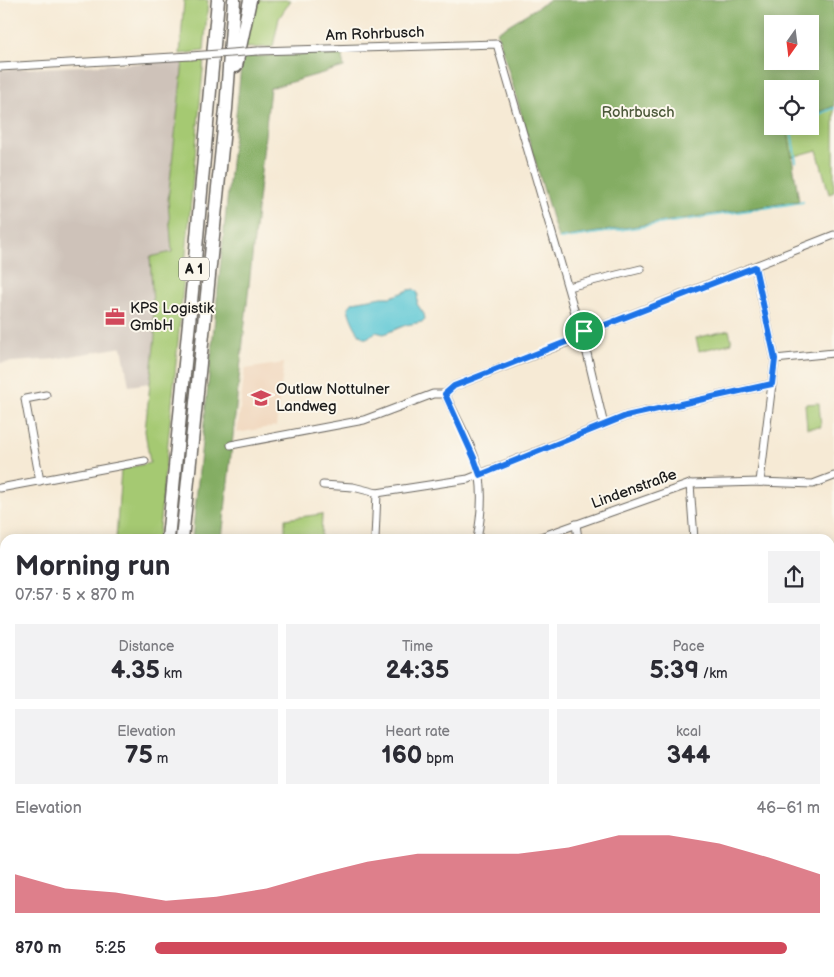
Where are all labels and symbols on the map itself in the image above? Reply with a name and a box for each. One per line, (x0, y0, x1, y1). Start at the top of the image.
north arrow (764, 15, 819, 70)
street label: Am Rohrbusch (325, 23, 425, 45)
park label: Rohrbusch (601, 103, 675, 122)
road number: A 1 (179, 258, 209, 280)
place label: KPS Logistik GmbH (130, 299, 215, 335)
office icon: KPS Logistik GmbH (104, 306, 126, 328)
pin (563, 310, 605, 352)
place label: Outlaw Nottulner Landweg (276, 380, 390, 416)
school or university icon: Outlaw Nottulner Landweg (250, 387, 272, 409)
street label: Lindenstraße (589, 465, 679, 513)

